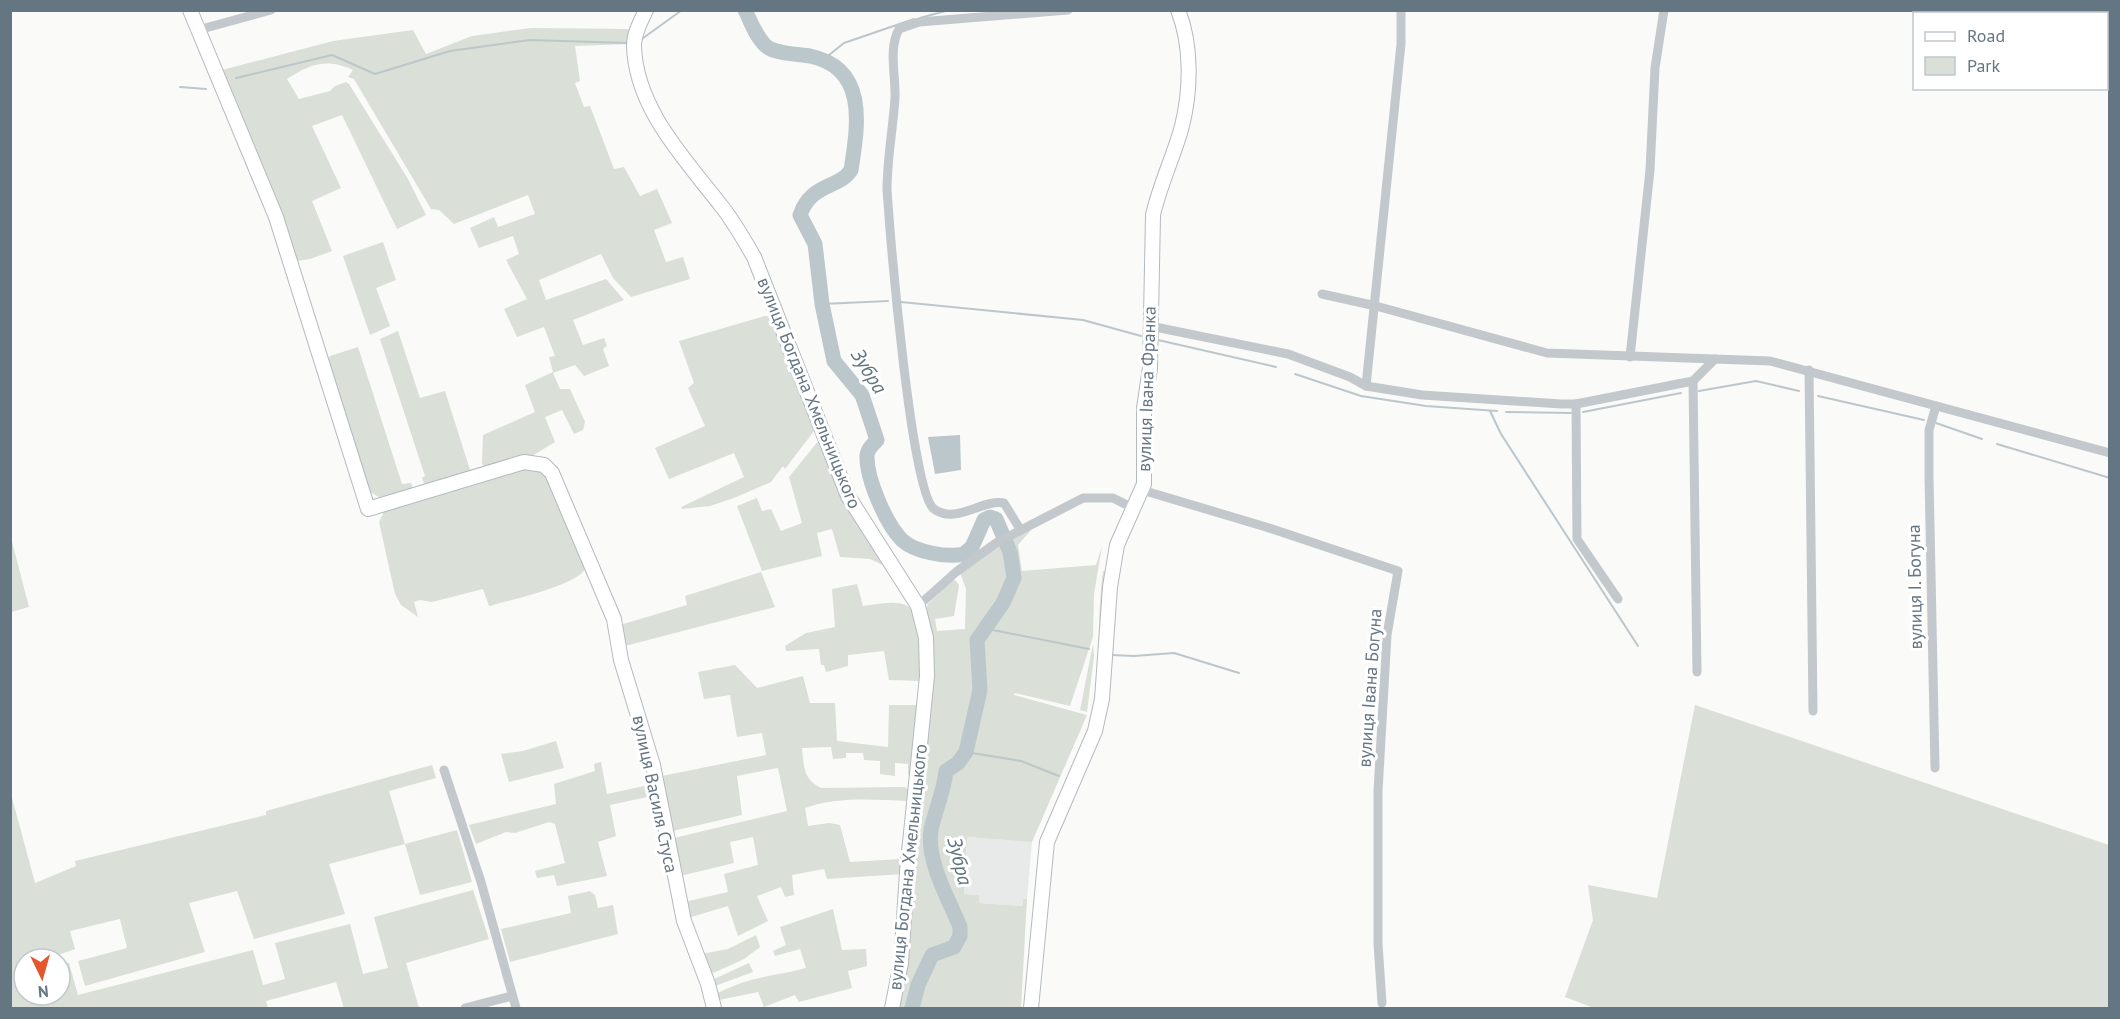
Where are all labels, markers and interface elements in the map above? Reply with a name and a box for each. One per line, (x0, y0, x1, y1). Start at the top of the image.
legend (1913, 12, 2108, 90)
text: Road (1967, 24, 2005, 47)
text: Park (1967, 54, 2000, 77)
street label: вулиця Богдана Хмельницького (752, 274, 866, 512)
street label: вулиця Івана Франка (1132, 306, 1161, 472)
water label: Зубра (845, 343, 893, 399)
street label: вулиця І. Богуна (1902, 524, 1927, 650)
street label: вулиця Івана Богуна (1352, 608, 1387, 768)
street label: вулиця Василя Стуса (628, 713, 683, 875)
street label: вулиця Богдана Хмельницького (883, 743, 932, 991)
water label: Зубра (942, 834, 979, 888)
north arrow (12, 947, 72, 1007)
text: N (37, 982, 49, 1002)

